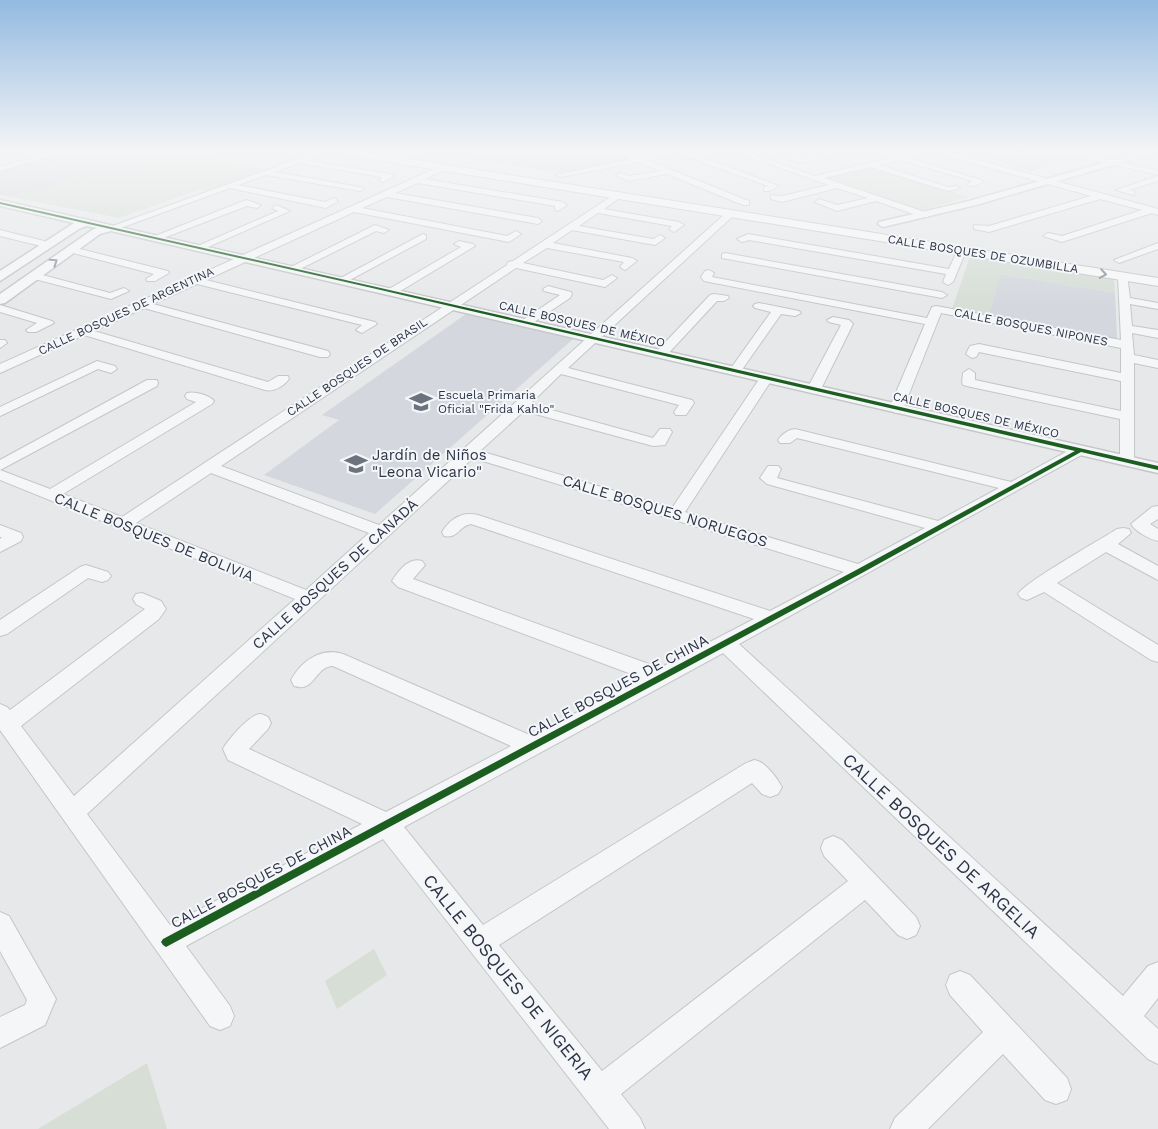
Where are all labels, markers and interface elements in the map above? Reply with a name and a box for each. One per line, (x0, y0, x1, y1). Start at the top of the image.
street label: CALLE BOSQUES DE OZUMBILLA (887, 232, 1079, 276)
one-way arrow (48, 259, 58, 268)
street label: CALLE BOSQUES DE ARGENTINA (36, 264, 216, 358)
one-way arrow (1098, 268, 1107, 278)
street label: CALLE BOSQUES DE MÉXICO (498, 298, 666, 350)
street label: CALLE BOSQUES NIPONES (953, 305, 1109, 349)
street label: CALLE BOSQUES DE BRASIL (284, 315, 430, 419)
place label: Escuela Primaria Oficial "Frida Kahlo" (438, 388, 554, 416)
school or university icon: Escuela Primaria Oficial "Frida Kahlo" (408, 389, 434, 415)
street label: CALLE BOSQUES DE MÉXICO (892, 389, 1060, 441)
place label: Jardín de Niños "Leona Vicario" (372, 446, 487, 481)
school or university icon: Jardín de Niños "Leona Vicario" (343, 451, 369, 477)
street label: CALLE BOSQUES NORUEGOS (560, 471, 770, 551)
street label: CALLE BOSQUES DE BOLIVIA (52, 489, 256, 585)
street label: CALLE BOSQUES DE CANADÁ (249, 495, 422, 653)
street label: CALLE BOSQUES DE CHINA (525, 631, 711, 741)
street label: CALLE BOSQUES DE ARGELIA (839, 749, 1044, 943)
street label: CALLE BOSQUES DE CHINA (168, 822, 354, 932)
street label: CALLE BOSQUES DE NIGERIA (419, 870, 598, 1084)

